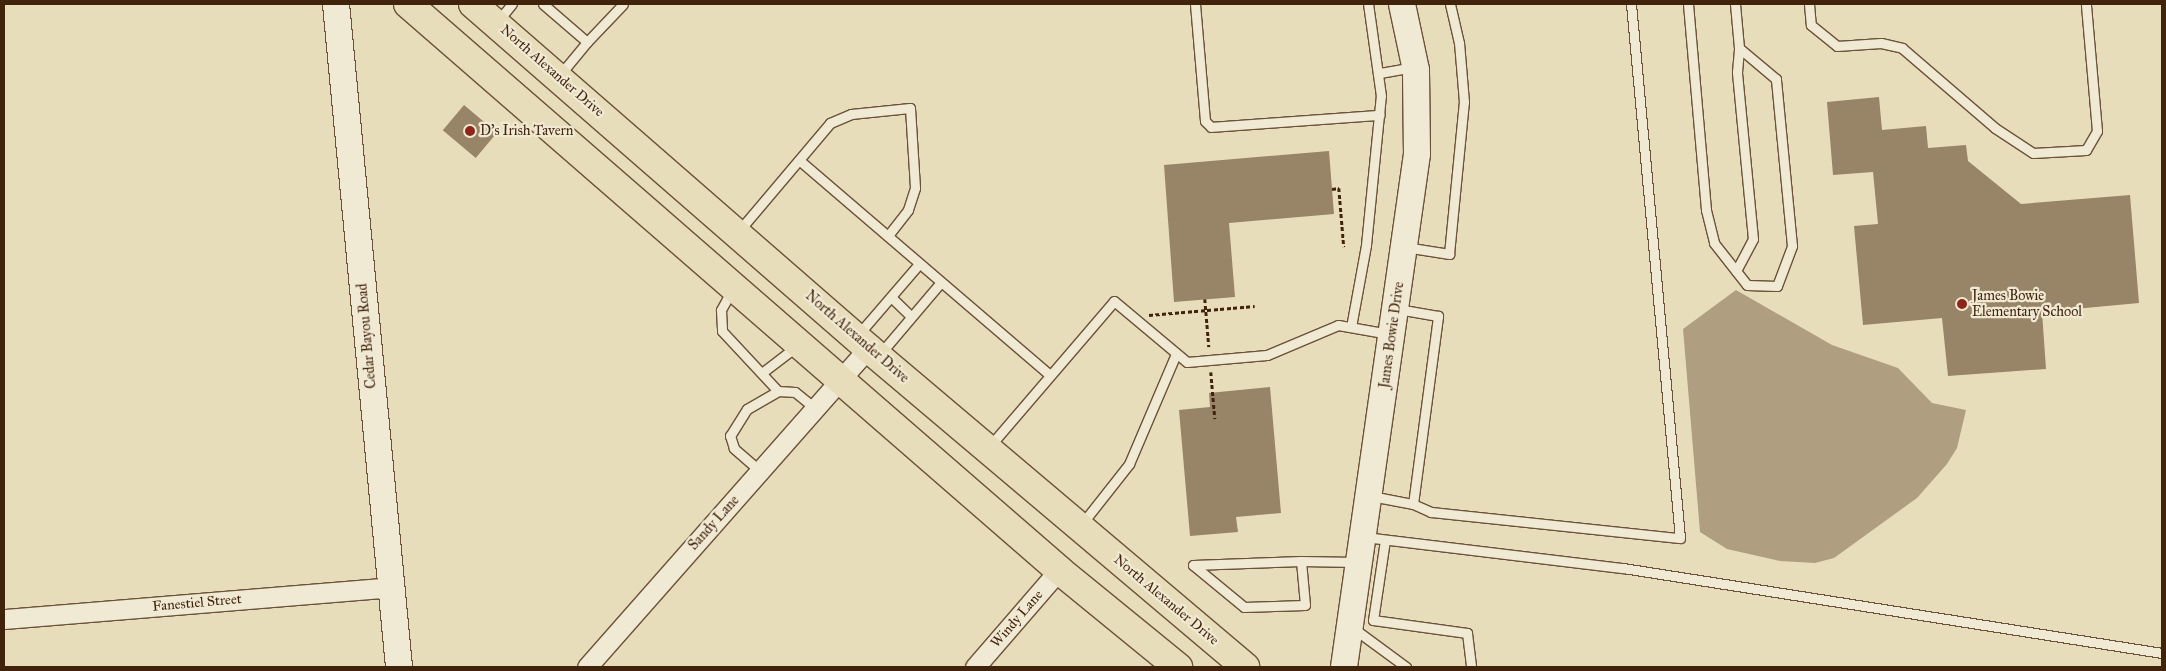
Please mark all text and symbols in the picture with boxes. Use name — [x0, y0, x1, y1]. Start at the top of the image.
street label: North Alexander Drive — [497, 21, 607, 121]
place label: D's Irish Tavern — [480, 123, 573, 139]
marker: D's Irish Tavern — [464, 125, 476, 137]
street label: James Bowie Drive — [1376, 281, 1408, 389]
street label: Cedar Bayou Road — [354, 283, 380, 389]
street label: North Alexander Drive — [802, 287, 912, 387]
place label: James Bowie Elementary School — [1972, 288, 2082, 321]
marker: James Bowie Elementary School — [1956, 298, 1968, 310]
street label: Sandy Lane — [685, 492, 743, 554]
street label: North Alexander Drive — [1110, 551, 1222, 649]
street label: Windy Lane — [987, 587, 1047, 651]
street label: Fanestiel Street — [152, 591, 242, 615]

